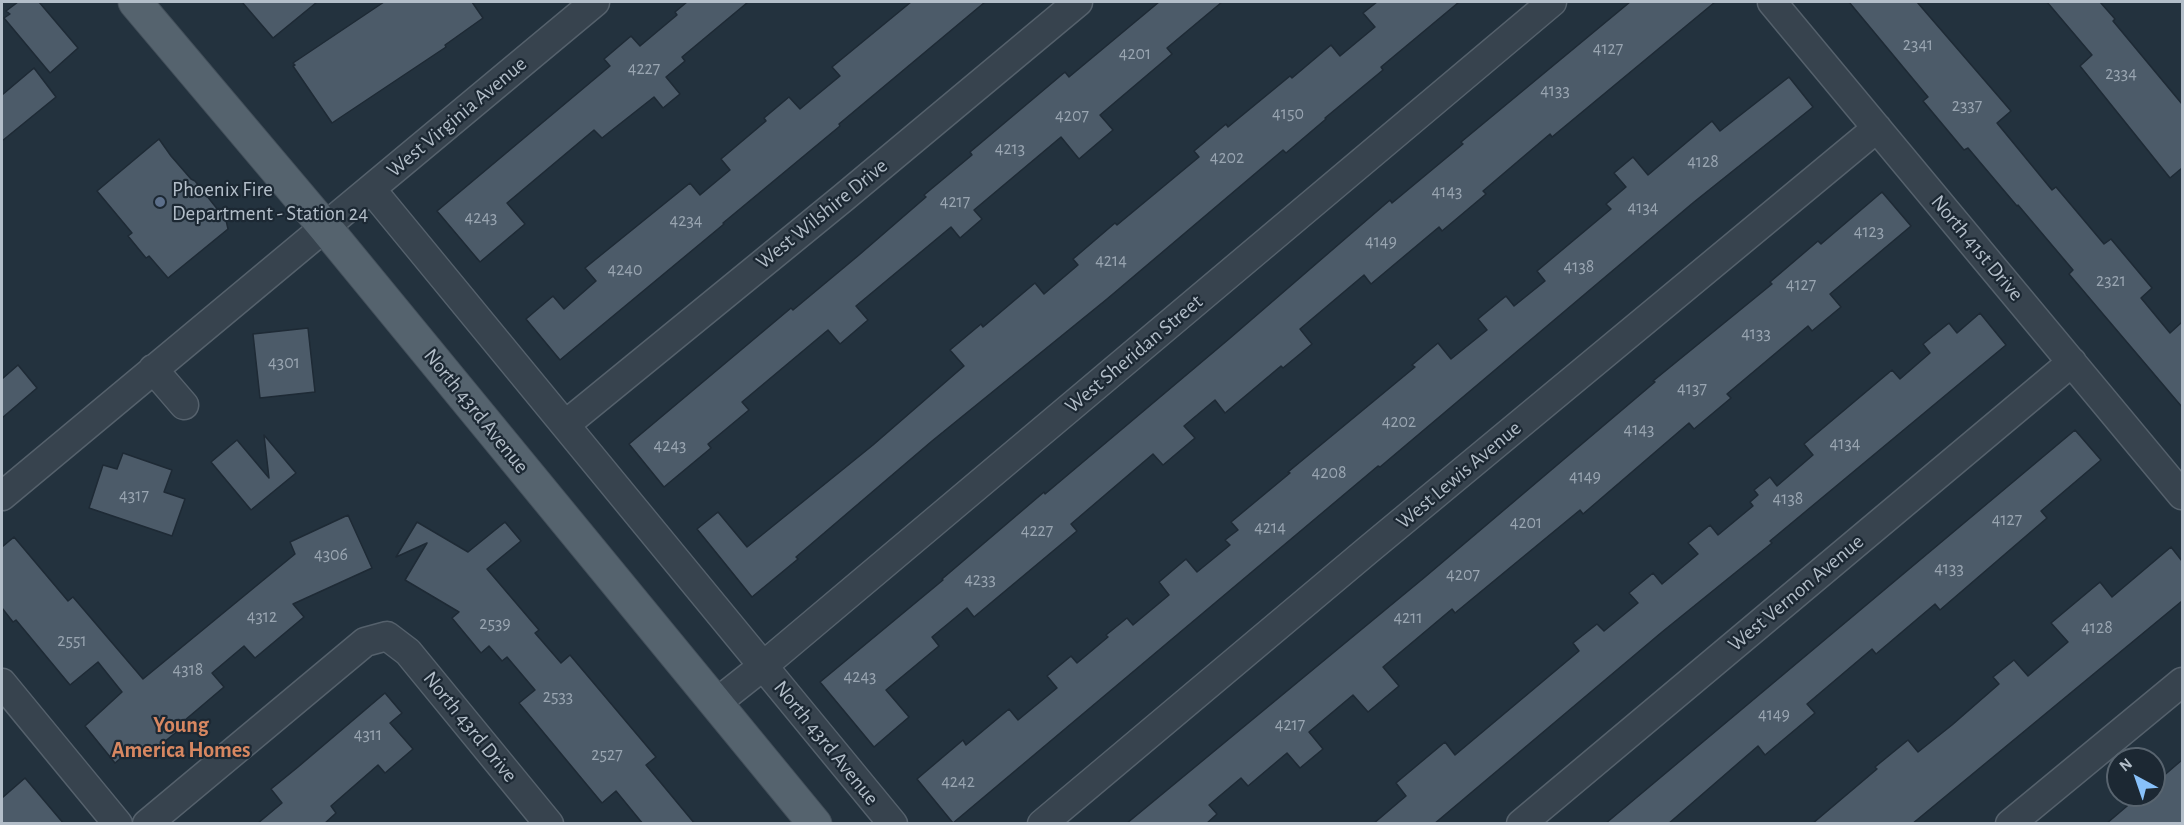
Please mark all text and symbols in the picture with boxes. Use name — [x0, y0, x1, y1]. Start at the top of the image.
house number: 2341 — [1903, 34, 1933, 56]
house number: 4127 — [1593, 38, 1623, 60]
house number: 4201 — [1119, 43, 1151, 65]
street label: West Virginia Avenue — [382, 51, 532, 183]
house number: 4227 — [628, 58, 660, 80]
house number: 2334 — [2105, 63, 2137, 85]
house number: 4133 — [1540, 80, 1570, 102]
house number: 2337 — [1952, 95, 1982, 117]
house number: 4150 — [1272, 103, 1304, 125]
house number: 4207 — [1055, 105, 1089, 127]
house number: 4213 — [995, 138, 1025, 160]
house number: 4202 — [1210, 147, 1244, 169]
house number: 4128 — [1687, 151, 1719, 173]
street label: West Wilshire Drive — [751, 153, 893, 275]
place label: Phoenix Fire Department - Station 24 — [172, 177, 368, 227]
house number: 4143 — [1432, 181, 1462, 203]
street label: North 41st Drive — [1925, 190, 2029, 306]
house number: 4217 — [940, 191, 970, 213]
marker: Phoenix Fire Department - Station 24 — [153, 195, 167, 209]
house number: 4134 — [1628, 197, 1658, 219]
house number: 4243 — [465, 207, 497, 229]
house number: 4234 — [670, 210, 702, 232]
house number: 4123 — [1854, 221, 1884, 243]
house number: 4149 — [1365, 231, 1397, 253]
house number: 4214 — [1095, 250, 1127, 272]
house number: 4138 — [1564, 256, 1594, 278]
house number: 4240 — [607, 259, 643, 281]
house number: 2321 — [2096, 270, 2126, 292]
house number: 4127 — [1786, 274, 1816, 296]
street label: West Sheridan Street — [1060, 289, 1208, 419]
house number: 4133 — [1741, 323, 1771, 345]
street label: North 43rd Avenue — [418, 344, 534, 478]
house number: 4301 — [268, 352, 300, 374]
house number: 4137 — [1677, 378, 1707, 400]
house number: 4202 — [1382, 411, 1416, 433]
street label: West Lewis Avenue — [1391, 415, 1527, 535]
house number: 4143 — [1624, 419, 1654, 441]
house number: 4134 — [1830, 433, 1860, 455]
house number: 4243 — [654, 435, 686, 457]
house number: 4208 — [1312, 462, 1346, 484]
house number: 4149 — [1569, 466, 1601, 488]
house number: 4317 — [119, 485, 149, 507]
house number: 4138 — [1773, 488, 1803, 510]
house number: 4127 — [1992, 509, 2022, 531]
house number: 4201 — [1510, 512, 1542, 534]
house number: 4214 — [1254, 517, 1286, 539]
house number: 4227 — [1021, 520, 1053, 542]
street label: West Vernon Avenue — [1723, 529, 1869, 657]
house number: 4306 — [314, 544, 348, 566]
house number: 4133 — [1934, 558, 1964, 580]
house number: 4207 — [1446, 564, 1480, 586]
house number: 4233 — [964, 569, 996, 591]
house number: 4312 — [247, 606, 277, 628]
house number: 4211 — [1393, 607, 1423, 629]
house number: 2539 — [479, 613, 511, 635]
house number: 4128 — [2081, 617, 2113, 639]
house number: 2551 — [57, 630, 87, 652]
house number: 4318 — [173, 659, 203, 681]
street label: North 43rd Drive — [418, 666, 522, 788]
house number: 4243 — [844, 666, 876, 688]
street label: North 43rd Avenue — [768, 676, 884, 810]
house number: 2533 — [543, 686, 573, 708]
house number: 4149 — [1758, 704, 1790, 726]
district label: Young America Homes — [112, 712, 250, 764]
house number: 4217 — [1275, 714, 1305, 736]
house number: 4311 — [354, 724, 382, 746]
house number: 2527 — [591, 744, 623, 766]
north arrow — [2106, 747, 2166, 807]
text: N — [2116, 755, 2135, 774]
house number: 4242 — [941, 771, 975, 793]

